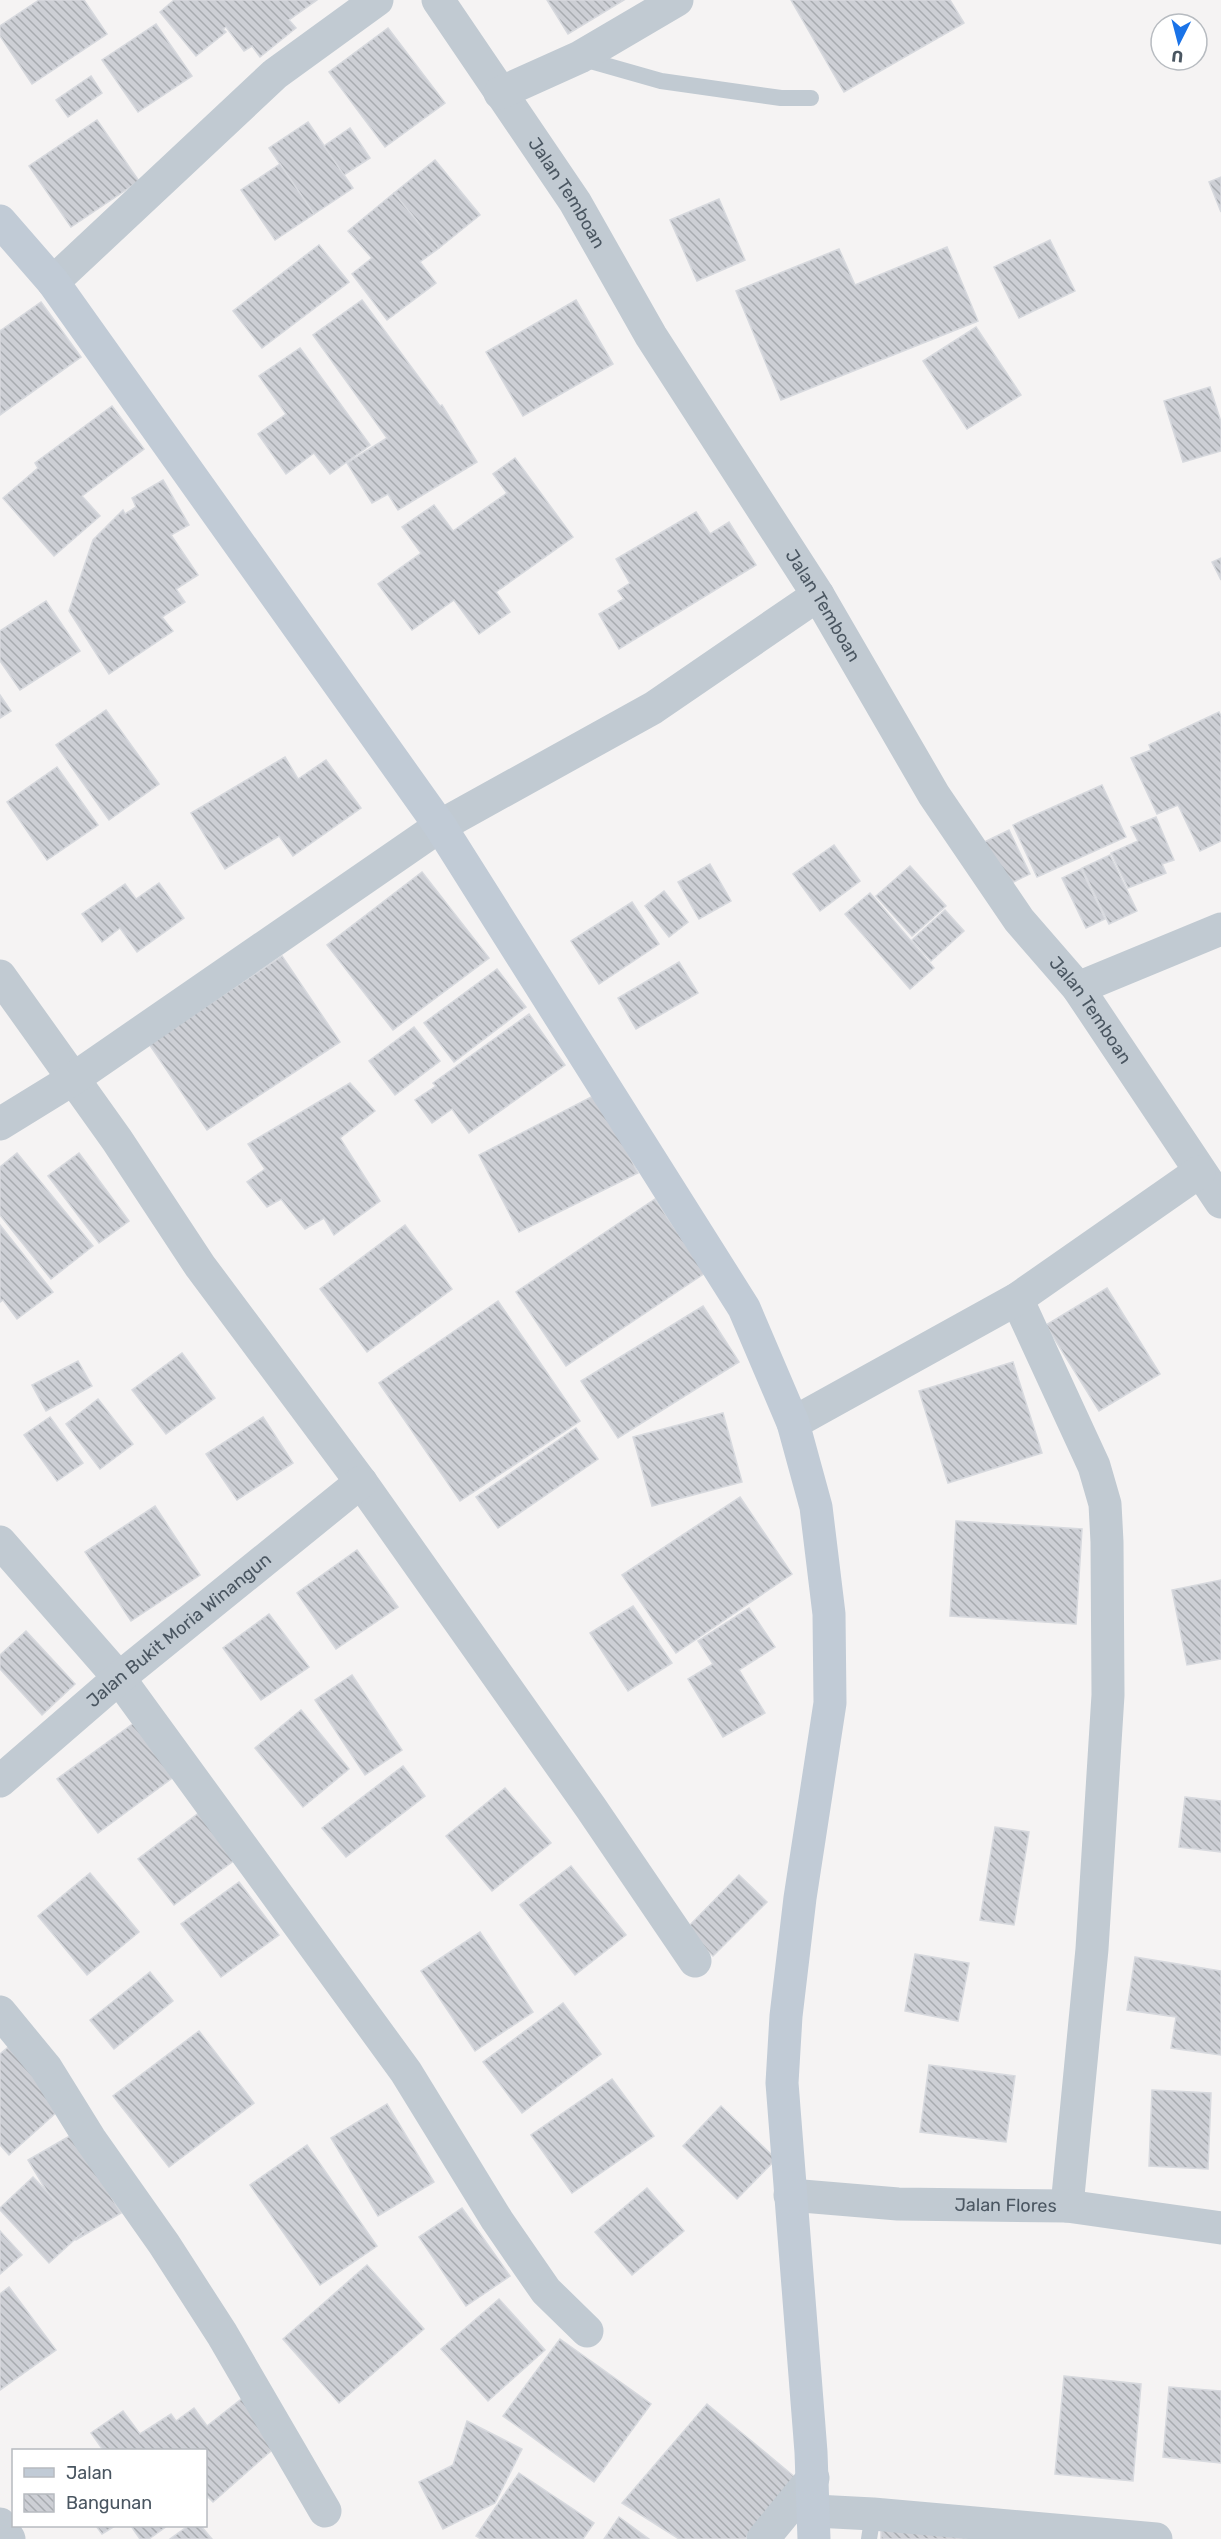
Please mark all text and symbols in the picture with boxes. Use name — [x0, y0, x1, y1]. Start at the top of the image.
north arrow — [1149, 12, 1209, 72]
text: U — [1171, 46, 1184, 66]
street label: Jalan Temboan — [523, 133, 610, 252]
street label: Jalan Temboan — [781, 545, 865, 666]
street label: Jalan Temboan — [1045, 952, 1137, 1068]
street label: Jalan Bukit Moria Winangun — [82, 1548, 276, 1712]
street label: Jalan Flores — [954, 2194, 1057, 2217]
legend — [12, 2449, 207, 2527]
text: Jalan — [66, 2462, 113, 2484]
text: Bangunan — [66, 2492, 152, 2514]

